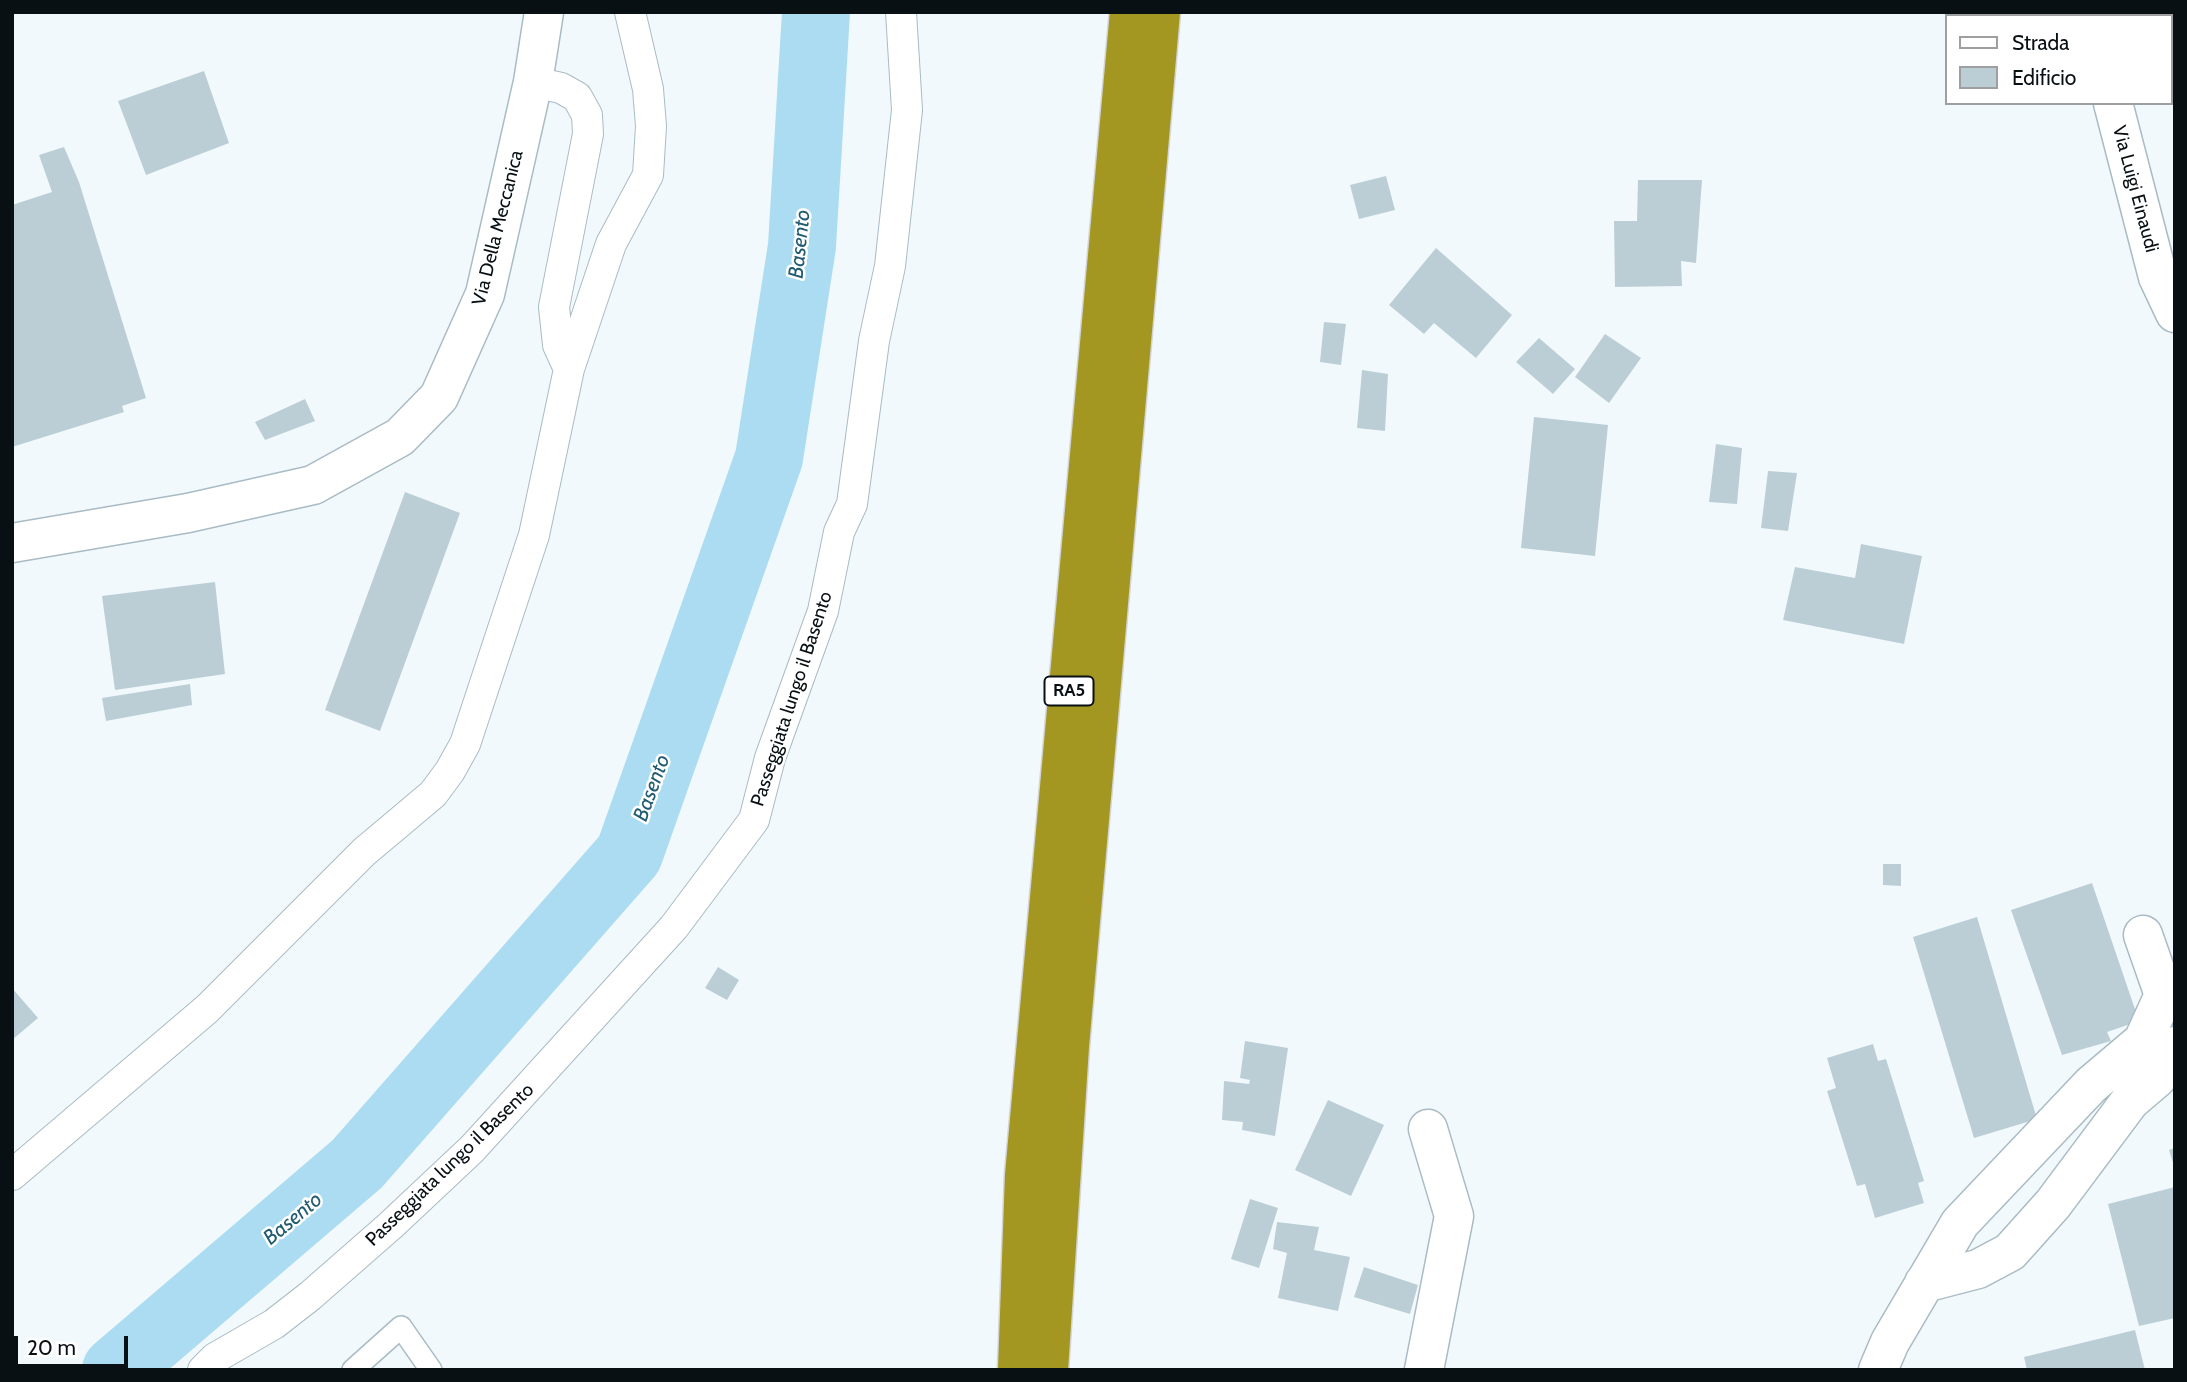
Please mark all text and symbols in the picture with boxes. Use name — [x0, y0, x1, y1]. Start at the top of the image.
legend — [1946, 14, 2173, 105]
text: Strada — [2012, 30, 2069, 55]
text: Edificio — [2012, 65, 2076, 90]
street label: Via Luigi Einaudi — [2107, 123, 2163, 255]
street label: Via Della Meccanica — [468, 148, 528, 308]
water label: Basento — [784, 208, 816, 280]
street label: Passeggiata lungo il Basento — [746, 589, 838, 809]
road number: RA5 — [1044, 676, 1094, 706]
water label: Basento — [628, 751, 676, 825]
street label: Passeggiata lungo il Basento — [361, 1079, 539, 1251]
water label: Basento — [259, 1187, 327, 1251]
scale bar — [18, 1322, 131, 1366]
text: 20 m — [27, 1335, 76, 1360]

